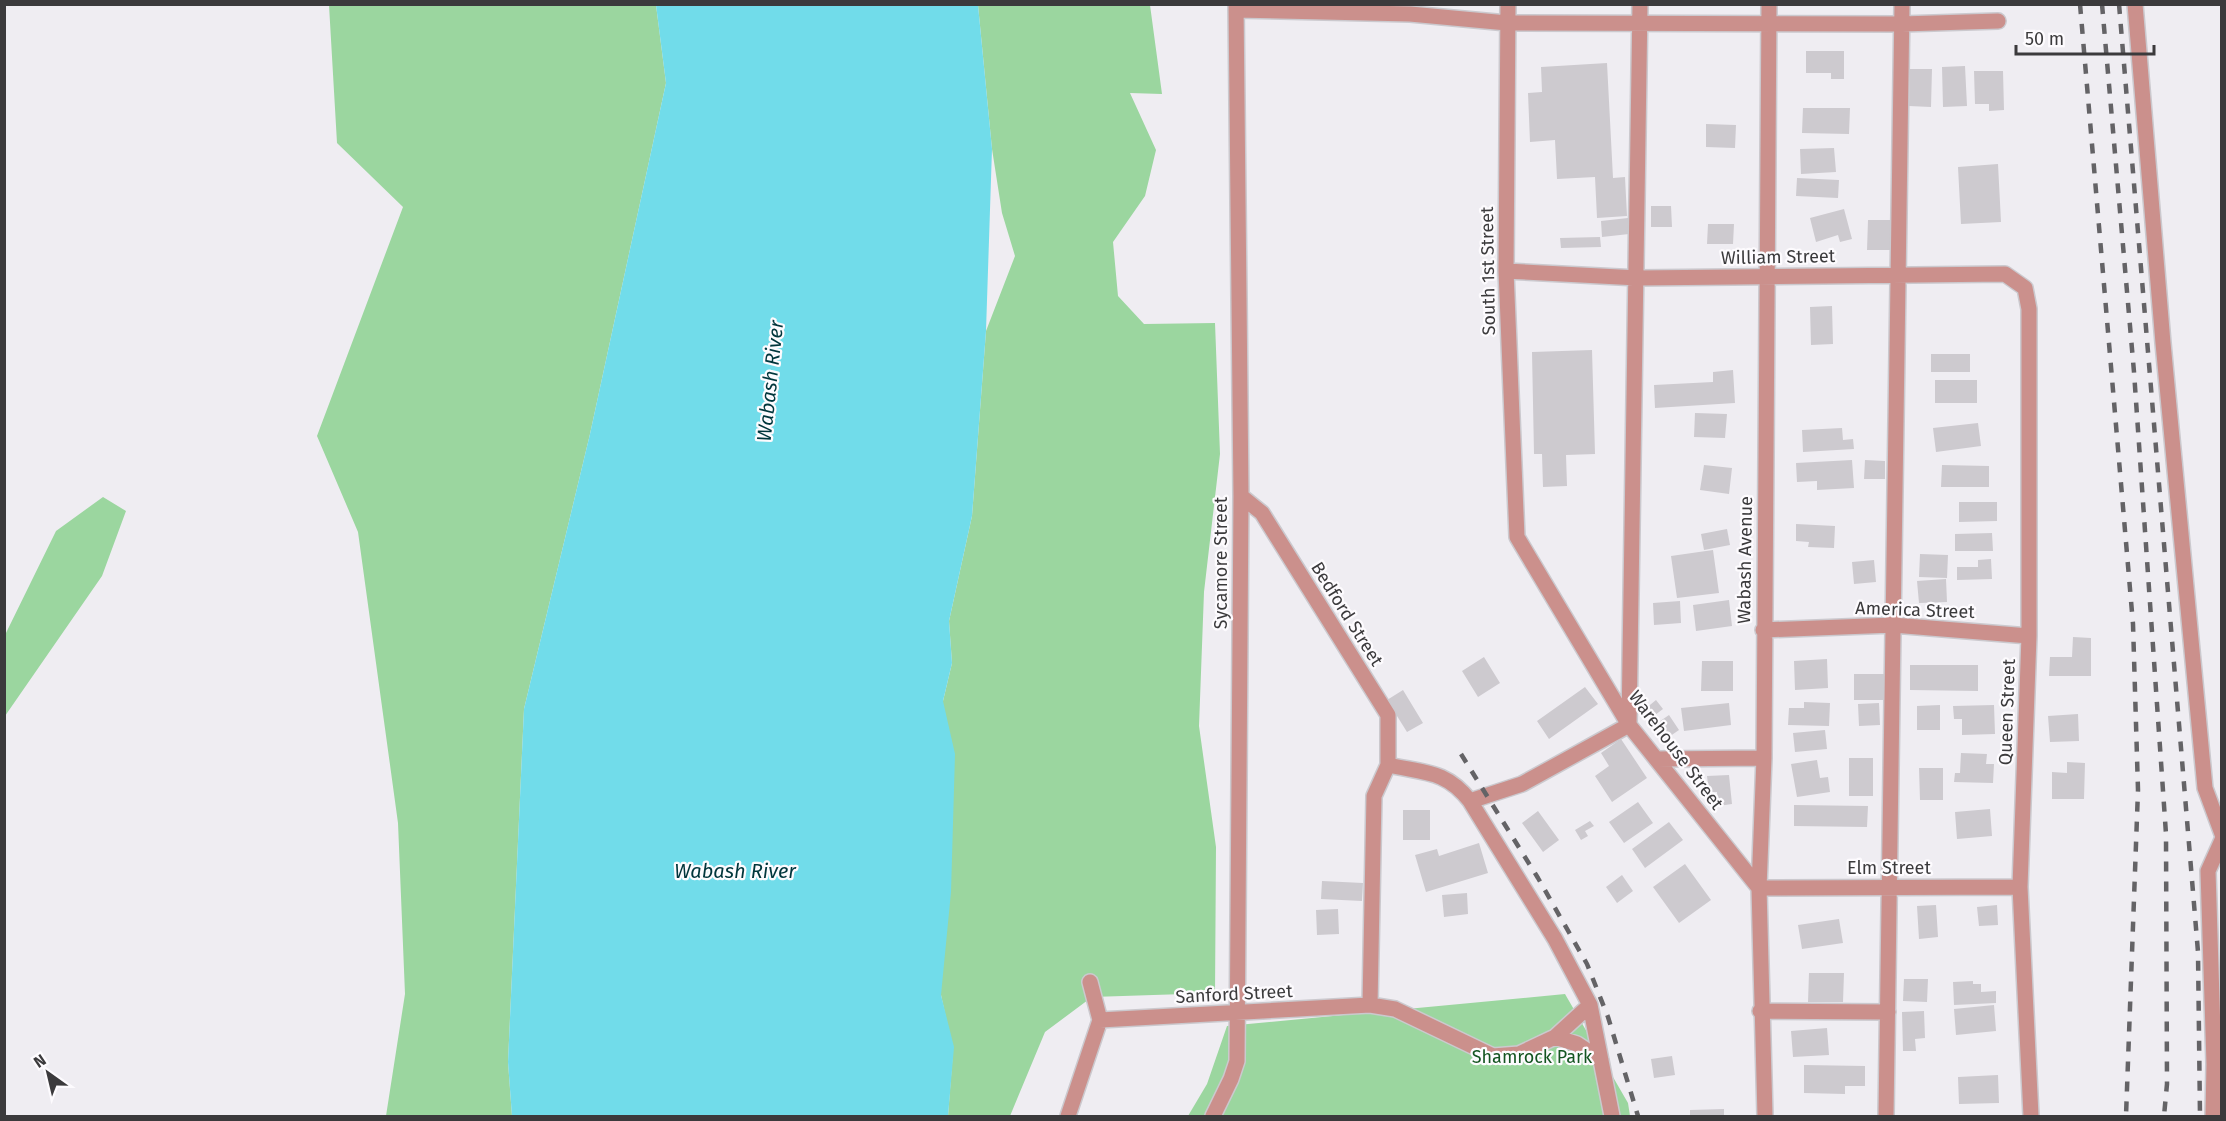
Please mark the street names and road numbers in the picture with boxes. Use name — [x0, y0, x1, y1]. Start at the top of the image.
street label: South 1st Street — [1476, 206, 1500, 336]
street label: William Street — [1721, 245, 1836, 269]
street label: Sycamore Street — [1210, 496, 1232, 629]
street label: Wabash Avenue — [1733, 496, 1757, 624]
street label: Bedford Street — [1306, 558, 1388, 671]
street label: America Street — [1855, 597, 1976, 623]
street label: Queen Street — [1994, 658, 2020, 766]
street label: Warehouse Street — [1624, 686, 1728, 814]
street label: Elm Street — [1847, 857, 1931, 879]
street label: Sanford Street — [1175, 980, 1294, 1008]

